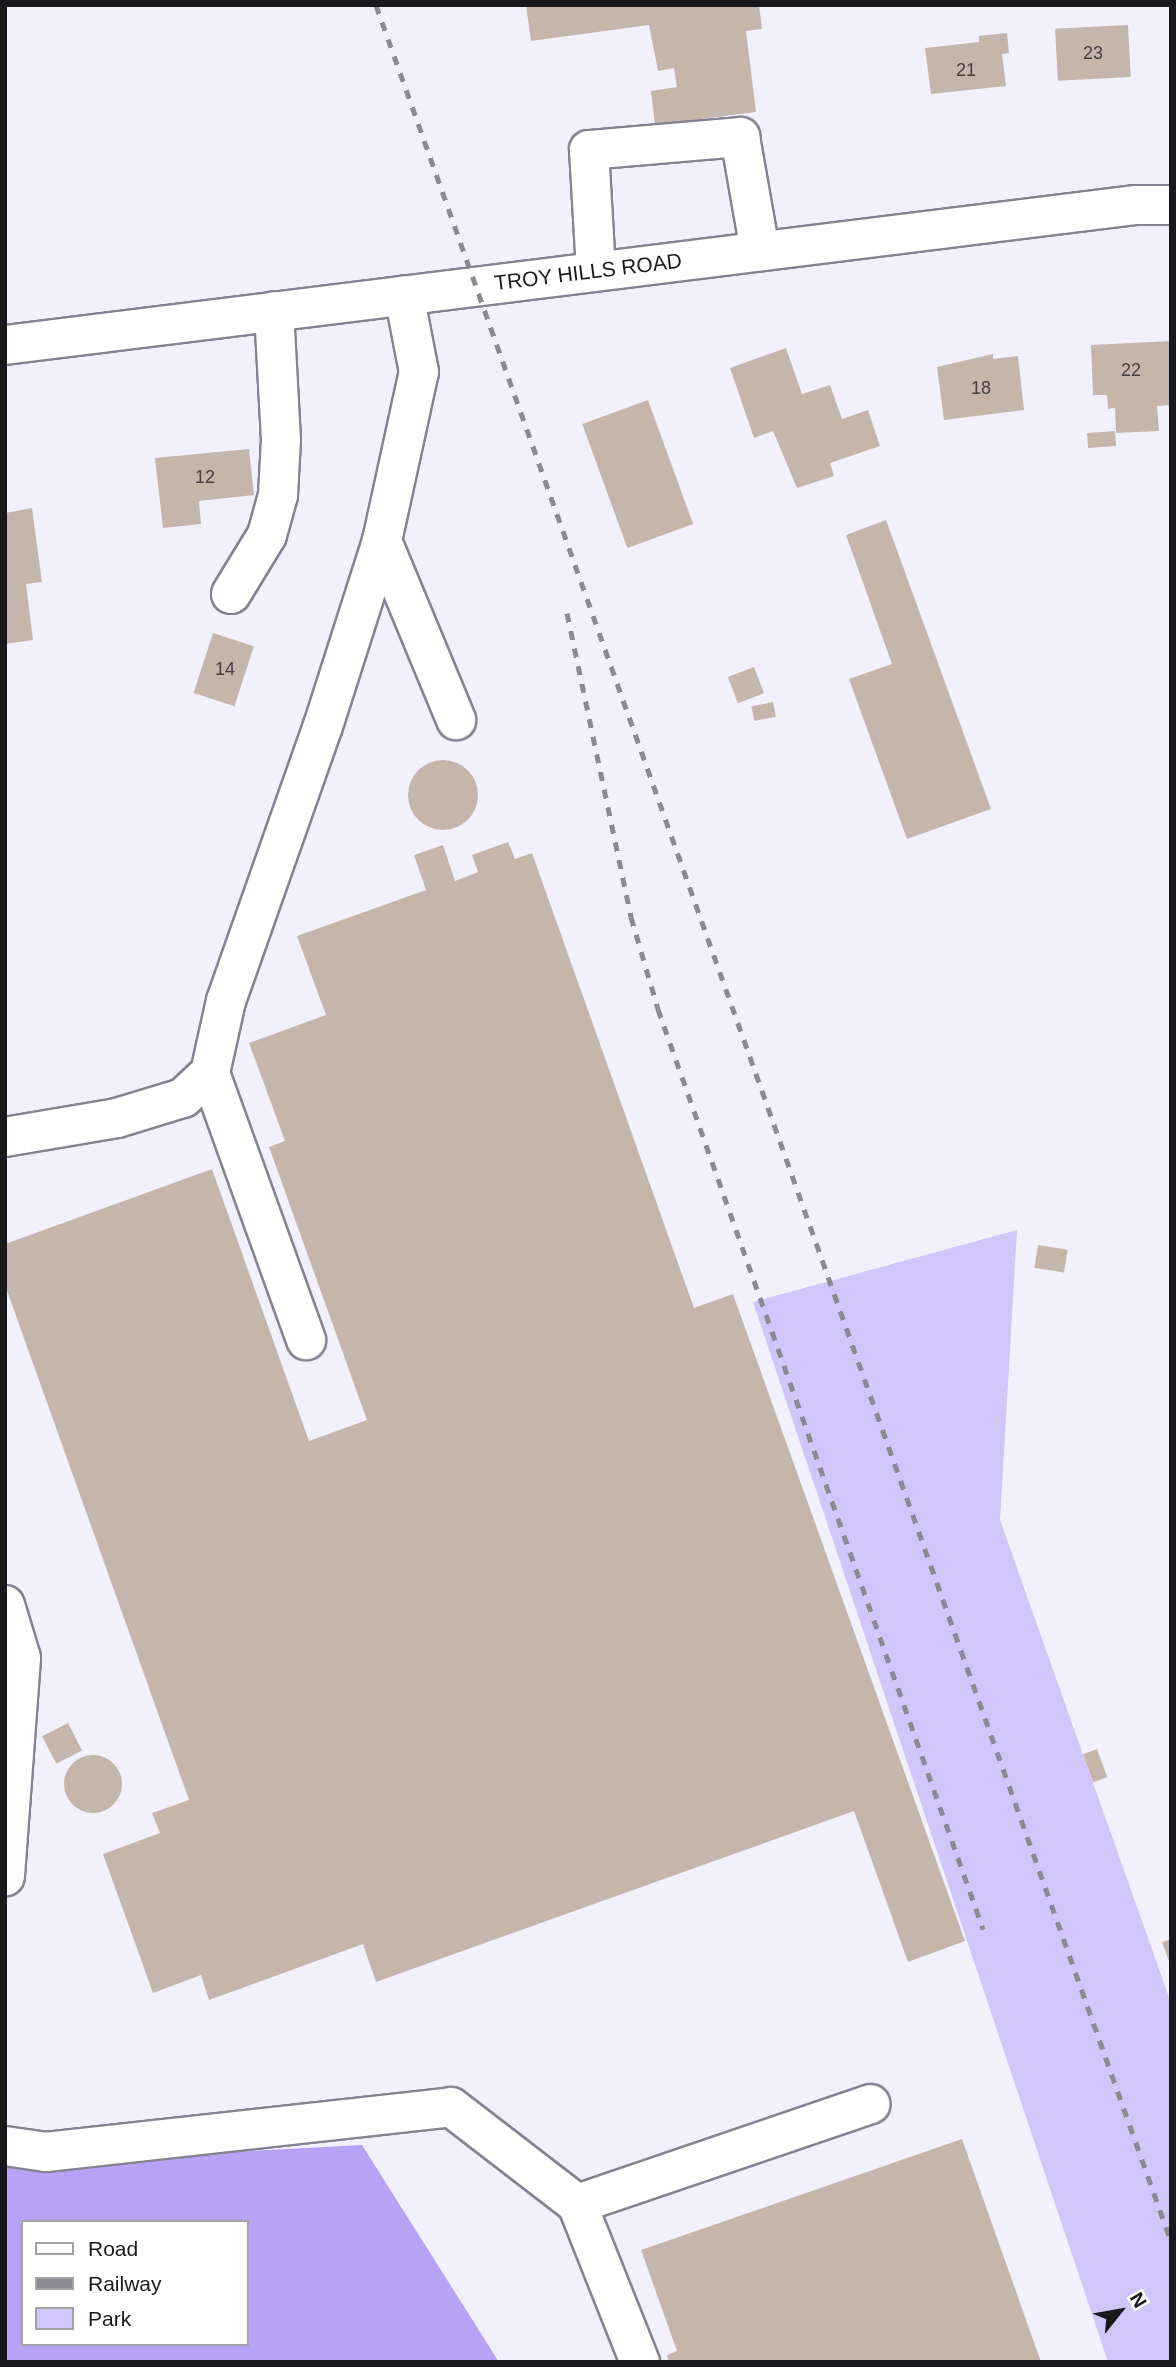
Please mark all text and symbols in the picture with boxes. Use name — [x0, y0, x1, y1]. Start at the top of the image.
house number: 23 — [1083, 42, 1103, 64]
house number: 21 — [956, 59, 976, 81]
street label: TROY HILLS ROAD — [493, 248, 683, 296]
house number: 22 — [1121, 359, 1141, 381]
house number: 18 — [971, 377, 991, 399]
house number: 12 — [195, 466, 215, 488]
house number: 14 — [215, 658, 235, 680]
legend — [21, 2220, 248, 2346]
text: Road — [88, 2237, 138, 2260]
text: Railway — [88, 2272, 162, 2295]
north arrow — [1085, 2276, 1155, 2346]
text: N — [1126, 2289, 1151, 2311]
text: Park — [88, 2307, 131, 2330]

